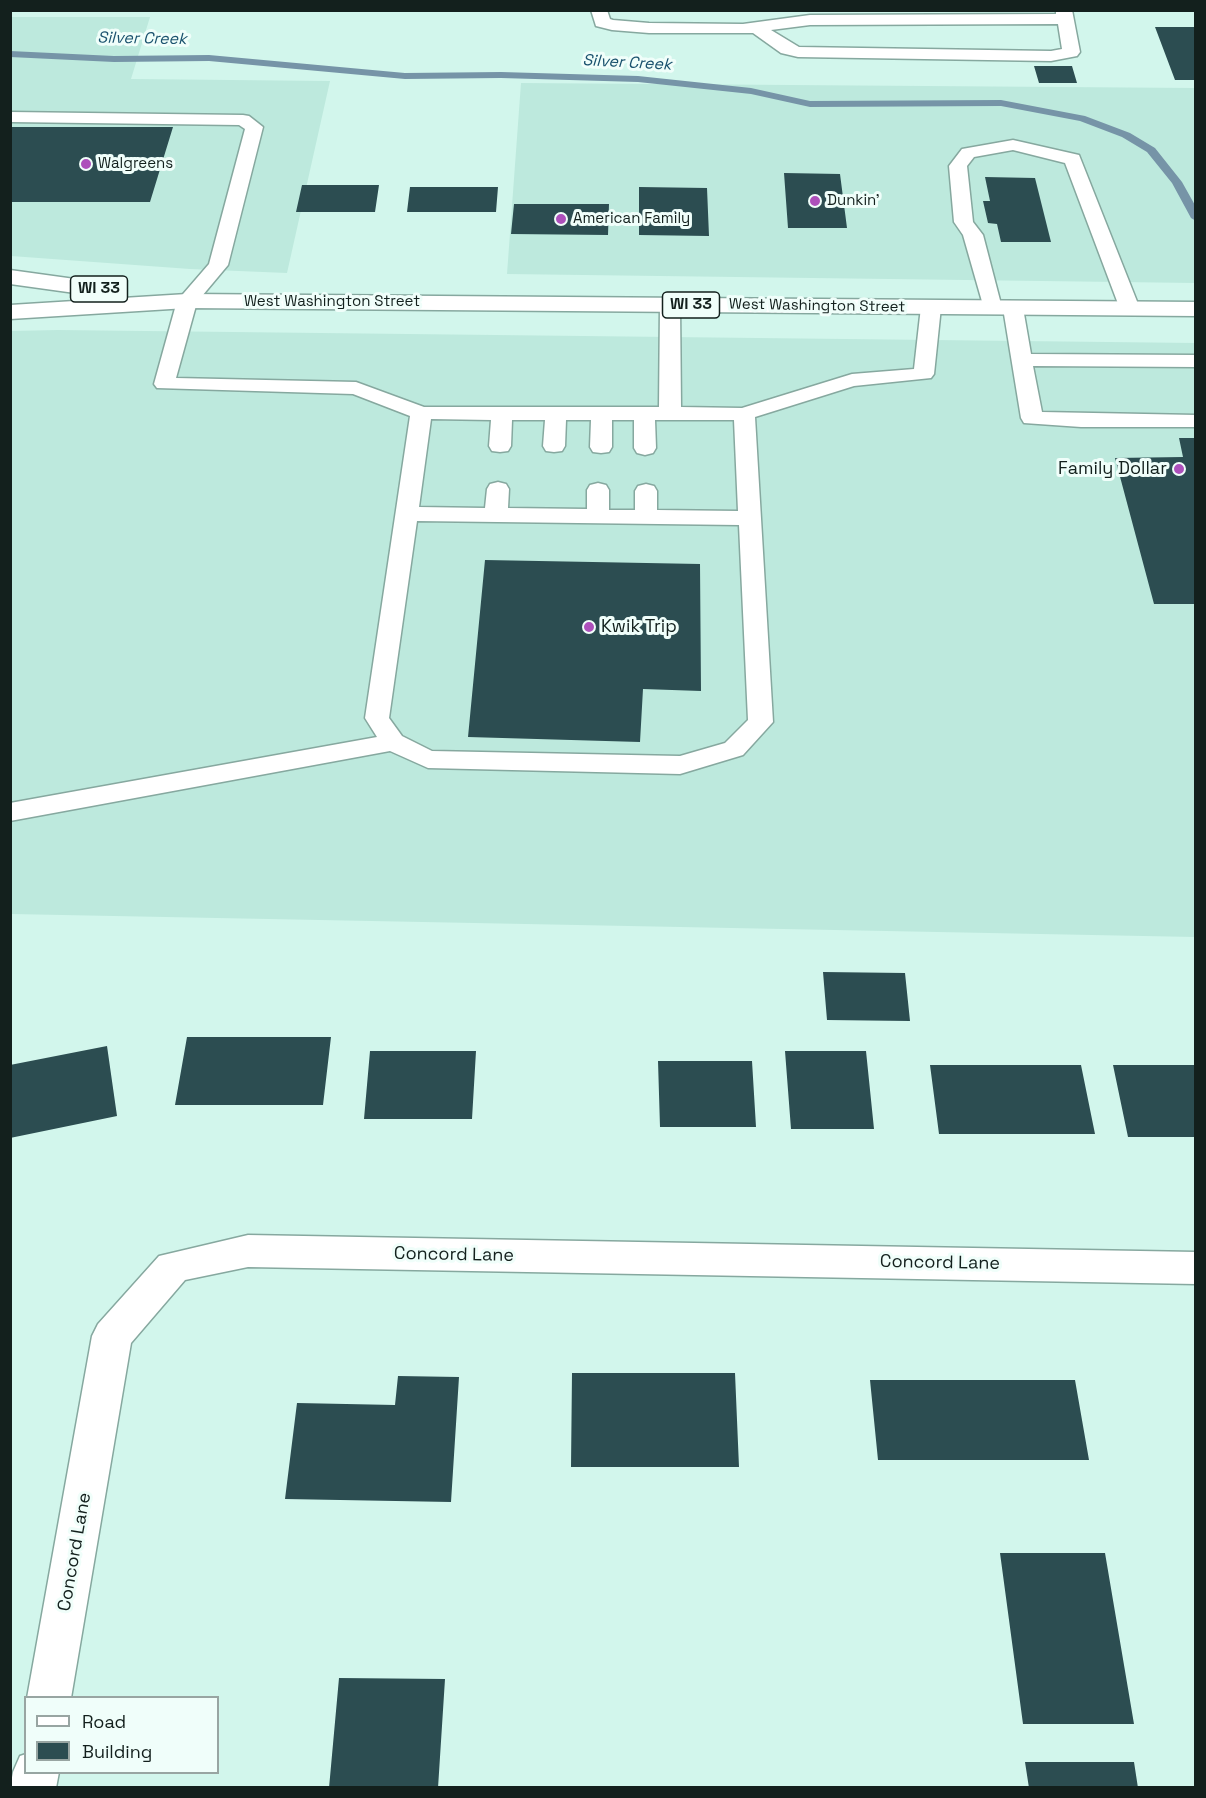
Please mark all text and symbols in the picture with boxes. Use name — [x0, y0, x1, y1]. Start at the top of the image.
water label: Silver Creek — [97, 29, 187, 49]
water label: Silver Creek — [582, 51, 672, 75]
place label: Walgreens — [98, 155, 173, 173]
marker: Walgreens — [79, 157, 93, 171]
place label: Dunkin' — [827, 192, 880, 210]
marker: Dunkin' — [808, 194, 822, 208]
place label: American Family — [573, 210, 690, 228]
marker: American Family — [554, 212, 568, 226]
road number: WI 33 — [70, 276, 128, 302]
road number: WI 33 — [662, 292, 720, 318]
street label: West Washington Street — [244, 293, 420, 311]
street label: West Washington Street — [729, 295, 905, 317]
place label: Family Dollar — [1058, 458, 1167, 480]
marker: Family Dollar — [1172, 462, 1186, 476]
place label: Kwik Trip — [601, 616, 677, 638]
marker: Kwik Trip — [582, 620, 596, 634]
street label: Concord Lane — [394, 1243, 514, 1267]
street label: Concord Lane — [880, 1251, 1000, 1275]
street label: Concord Lane — [54, 1491, 96, 1613]
legend — [24, 1696, 219, 1774]
text: Road — [82, 1710, 126, 1733]
text: Building — [82, 1740, 152, 1763]

